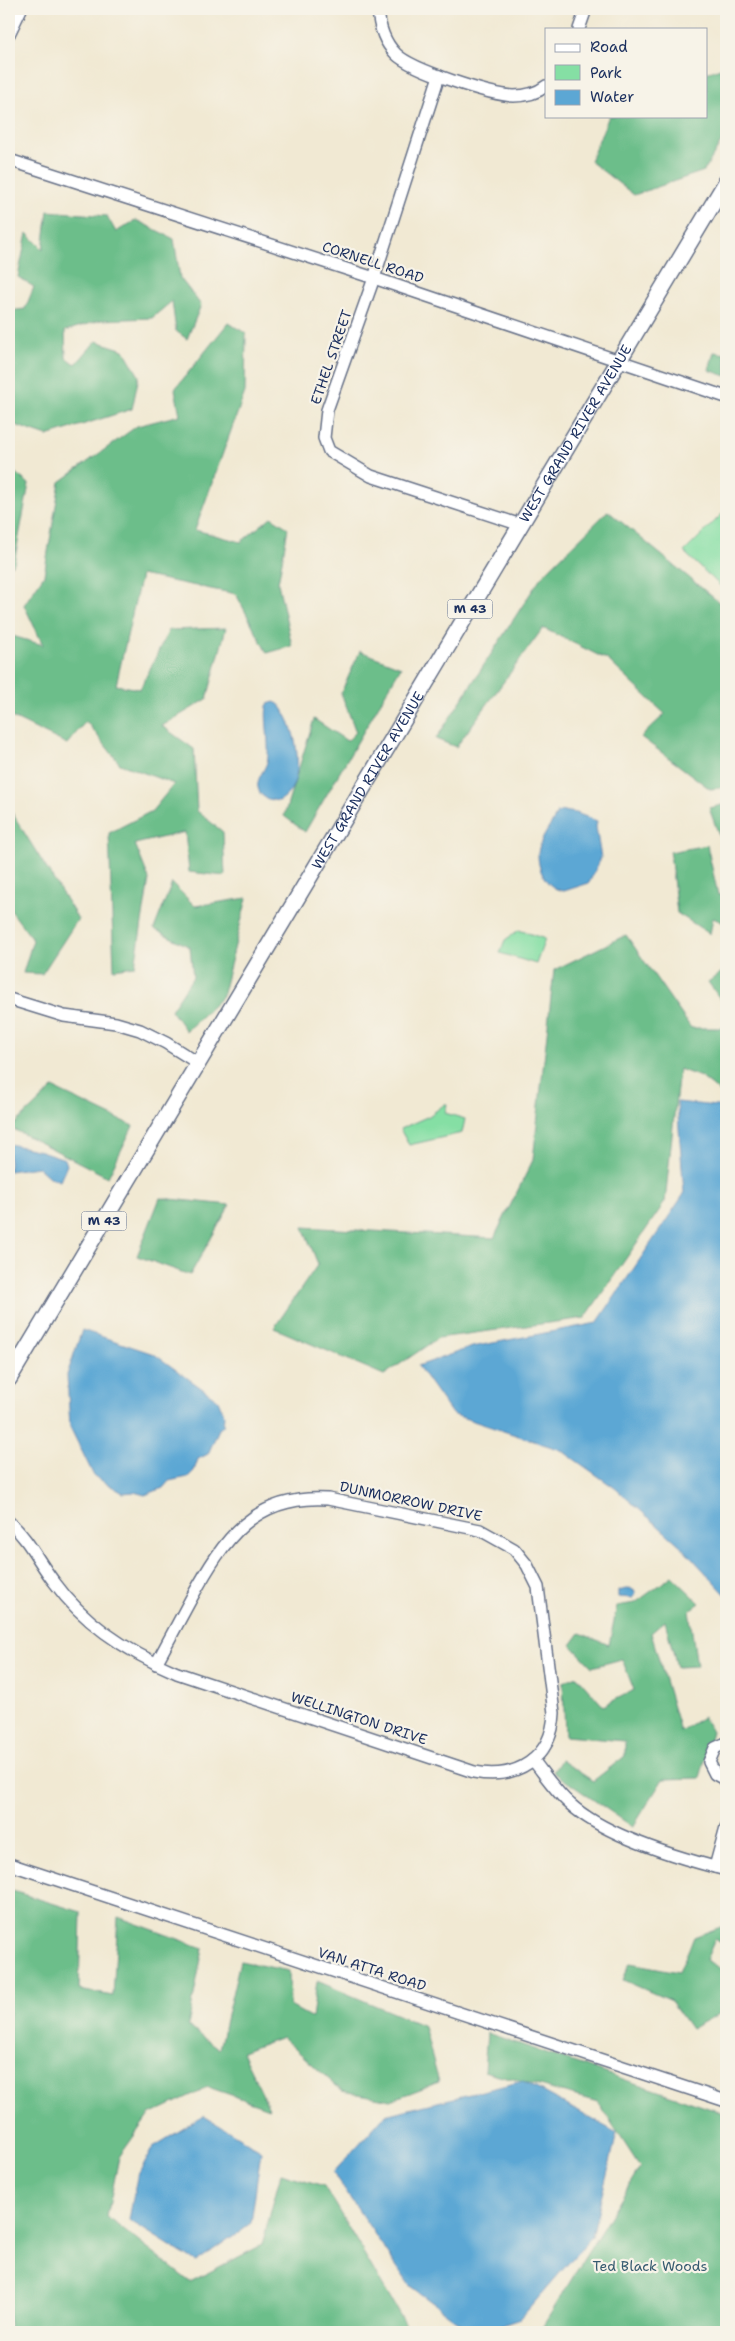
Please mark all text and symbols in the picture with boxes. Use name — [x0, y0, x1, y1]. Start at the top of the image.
legend — [545, 28, 708, 118]
text: Road — [590, 37, 628, 57]
text: Park — [590, 63, 622, 83]
text: Water — [590, 87, 634, 107]
street label: CORNELL ROAD — [320, 237, 426, 287]
street label: ETHEL STREET — [306, 307, 356, 407]
street label: WEST GRAND RIVER AVENUE — [515, 341, 636, 526]
road number: M 43 — [448, 600, 492, 618]
street label: WEST GRAND RIVER AVENUE — [307, 688, 428, 872]
road number: M 43 — [82, 1212, 126, 1230]
street label: DUNMORROW DRIVE — [338, 1477, 484, 1525]
street label: WELLINGTON DRIVE — [288, 1687, 430, 1749]
street label: VAN ATTA ROAD — [315, 1943, 429, 1995]
park label: Ted Black Woods — [593, 2257, 708, 2275]

